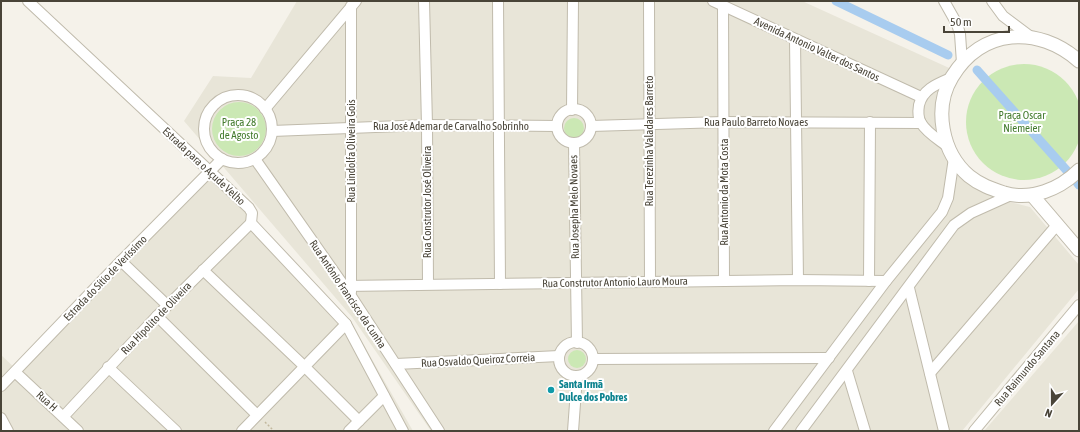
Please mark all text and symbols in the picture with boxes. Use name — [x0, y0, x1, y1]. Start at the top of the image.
scale bar — [944, 8, 1009, 34]
street label: Avenida Antonio Valter dos Santos — [752, 15, 882, 83]
text: 50 m — [950, 15, 972, 29]
street label: Rua Terezinha Valadares Barreto — [643, 76, 655, 206]
street label: Rua Lindolfa Oliveira Gois — [345, 99, 357, 203]
park label: Praça Oscar Niemeier — [999, 109, 1046, 134]
park label: Praça 28 de Agosto — [220, 116, 258, 141]
street label: Rua Paulo Barreto Novaes — [704, 116, 808, 128]
street label: Rua José Ademar de Carvalho Sobrinho — [373, 120, 529, 132]
street label: Estrada para o Açude Velho — [160, 125, 248, 207]
street label: Rua Antonio da Mota Costa — [718, 138, 730, 246]
street label: Rua Construtor José Oliveira — [421, 146, 433, 258]
street label: Rua Josepha Melo Novaes — [567, 155, 581, 259]
street label: Estrada do Sítio de Veríssimo — [61, 233, 149, 323]
street label: Rua Antônio Francisco da Cunha — [307, 238, 389, 350]
street label: Rua Construtor Antonio Lauro Moura — [542, 275, 688, 289]
street label: Rua Hipolito de Oliveira — [118, 279, 194, 357]
street label: Rua Raimundo Santana — [992, 328, 1062, 408]
street label: Rua Osvaldo Queiroz Correia — [421, 351, 535, 369]
place label: Santa Irmã Dulce dos Pobres — [559, 378, 628, 403]
north arrow — [1032, 384, 1072, 424]
marker: Santa Irmã Dulce dos Pobres — [546, 385, 556, 395]
street label: Rua H — [34, 389, 60, 413]
text: N — [1043, 407, 1054, 420]

